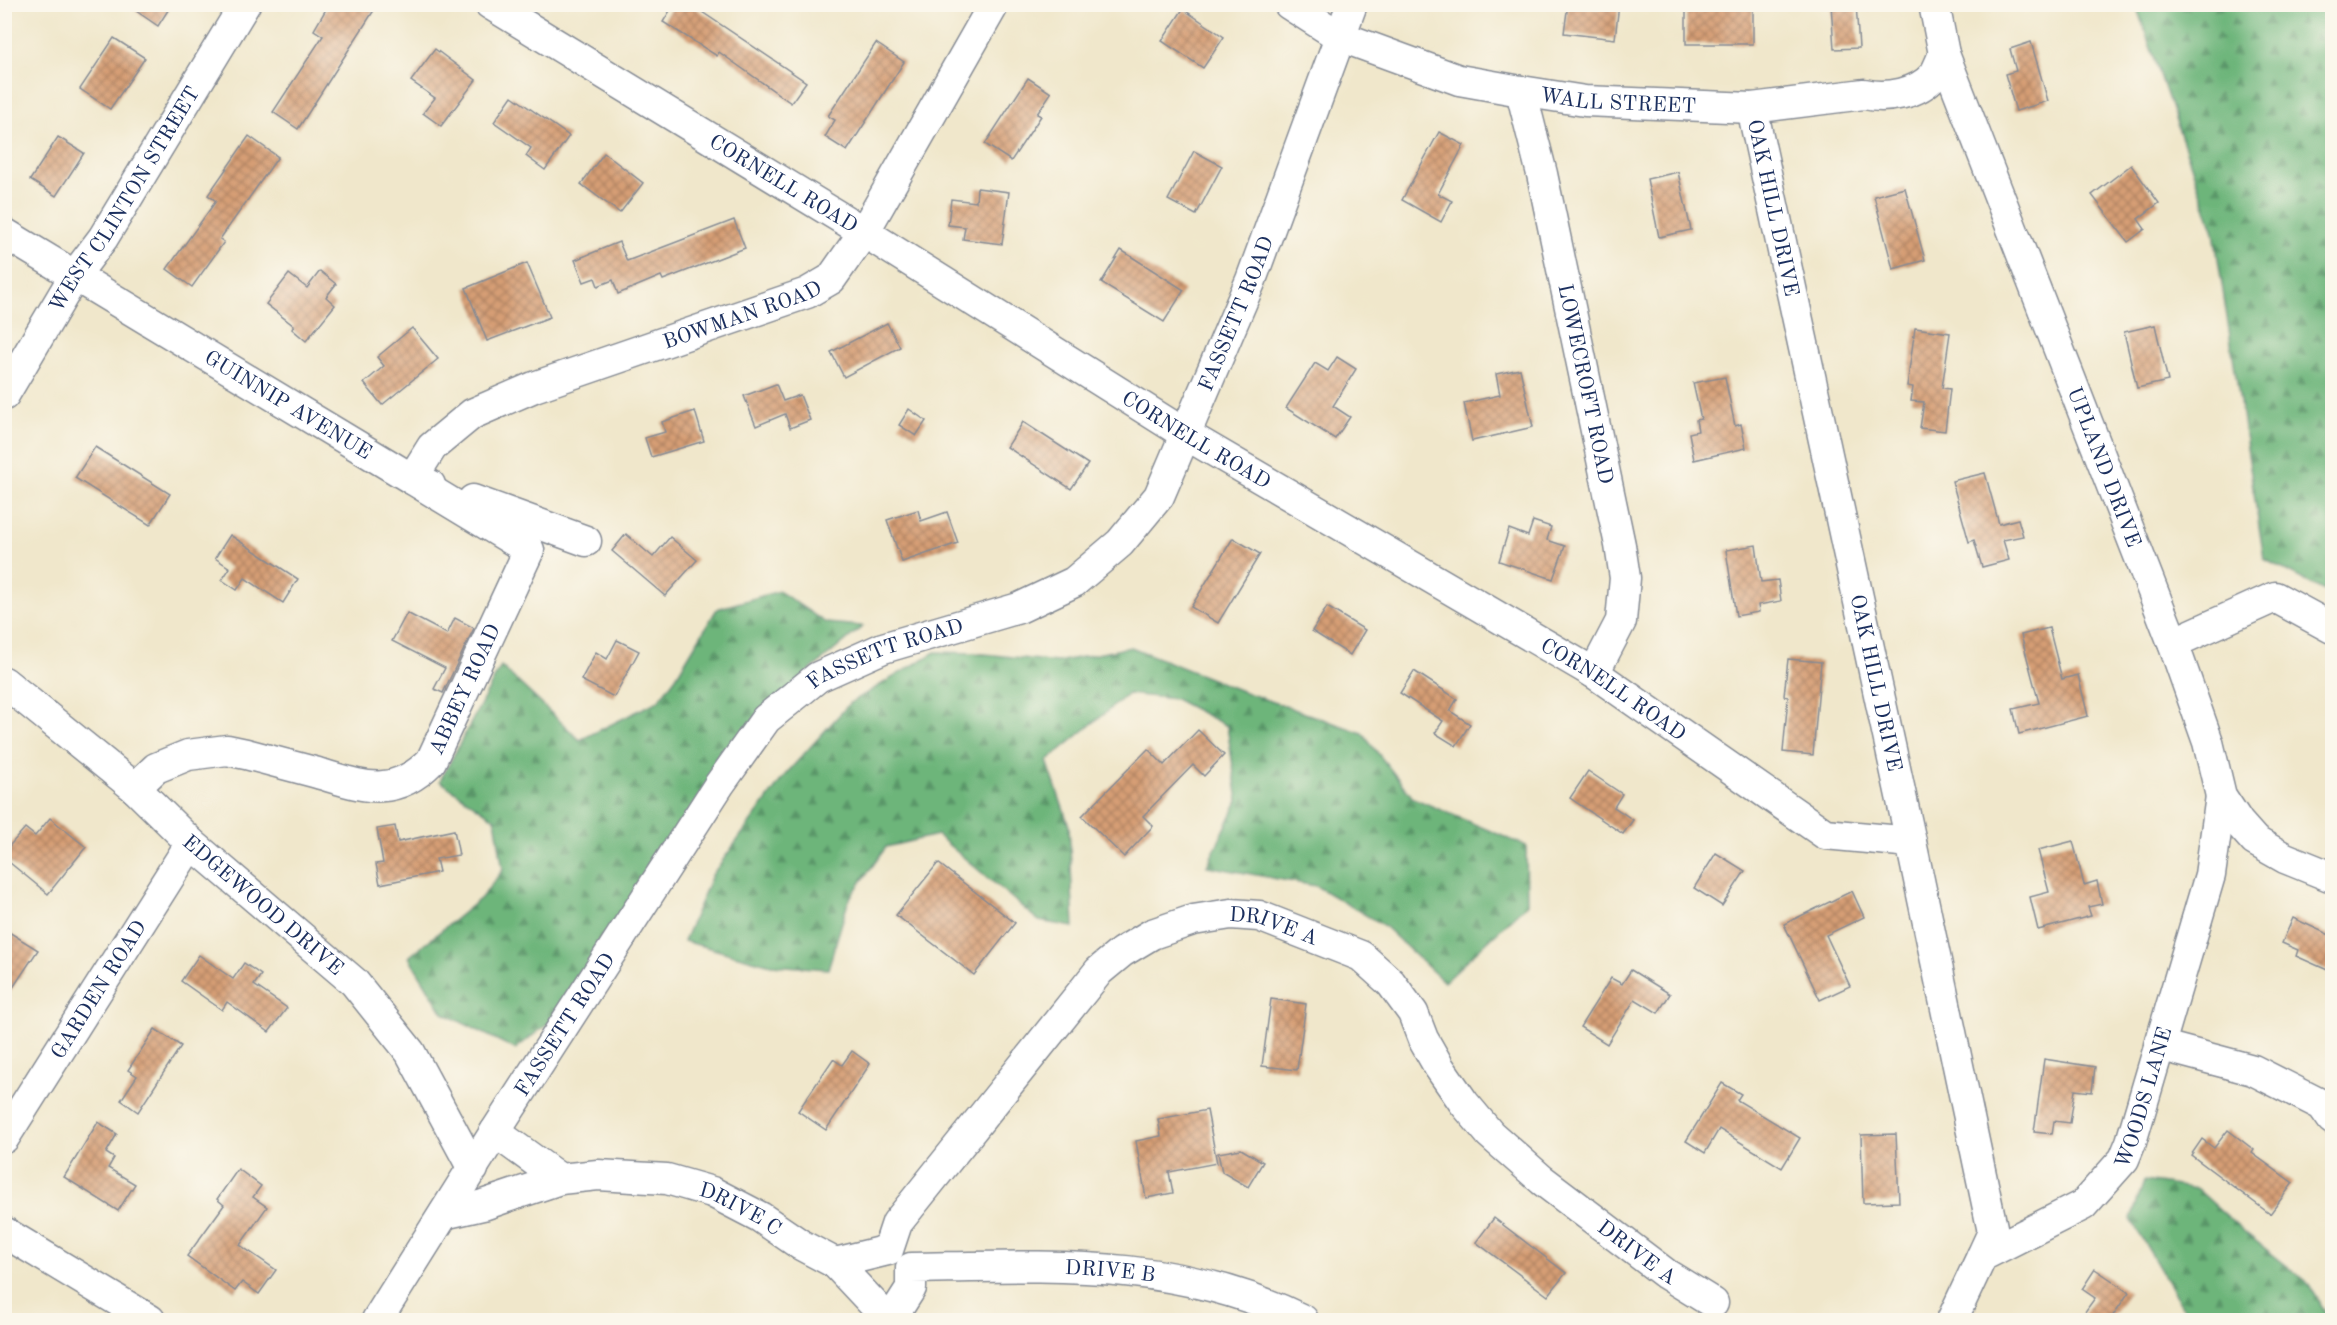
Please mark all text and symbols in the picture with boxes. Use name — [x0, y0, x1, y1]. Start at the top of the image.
street label: WEST CLINTON STREET — [47, 83, 204, 316]
street label: WALL STREET — [1538, 85, 1697, 118]
street label: OAK HILL DRIVE — [1743, 118, 1802, 298]
street label: CORNELL ROAD — [705, 131, 861, 237]
street label: FASSETT ROAD — [1196, 234, 1278, 395]
street label: BOWMAN ROAD — [661, 278, 826, 354]
street label: LOWECROFT ROAD — [1553, 282, 1616, 486]
street label: GUINNIP AVENUE — [200, 347, 375, 464]
street label: UPLAND DRIVE — [2063, 385, 2144, 550]
street label: CORNELL ROAD — [1118, 388, 1274, 494]
street label: OAK HILL DRIVE — [1846, 593, 1904, 773]
street label: FASSETT ROAD — [803, 616, 966, 694]
street label: ABBEY ROAD — [426, 621, 505, 759]
street label: CORNELL ROAD — [1536, 635, 1689, 746]
street label: EDGEWOOD DRIVE — [178, 832, 347, 980]
street label: DRIVE A — [1228, 905, 1320, 950]
street label: GARDEN ROAD — [48, 917, 151, 1063]
street label: FASSETT ROAD — [512, 950, 619, 1101]
street label: WOODS LANE — [2112, 1025, 2176, 1172]
street label: DRIVE C — [697, 1180, 785, 1240]
street label: DRIVE A — [1593, 1217, 1679, 1289]
street label: DRIVE B — [1064, 1258, 1157, 1287]

